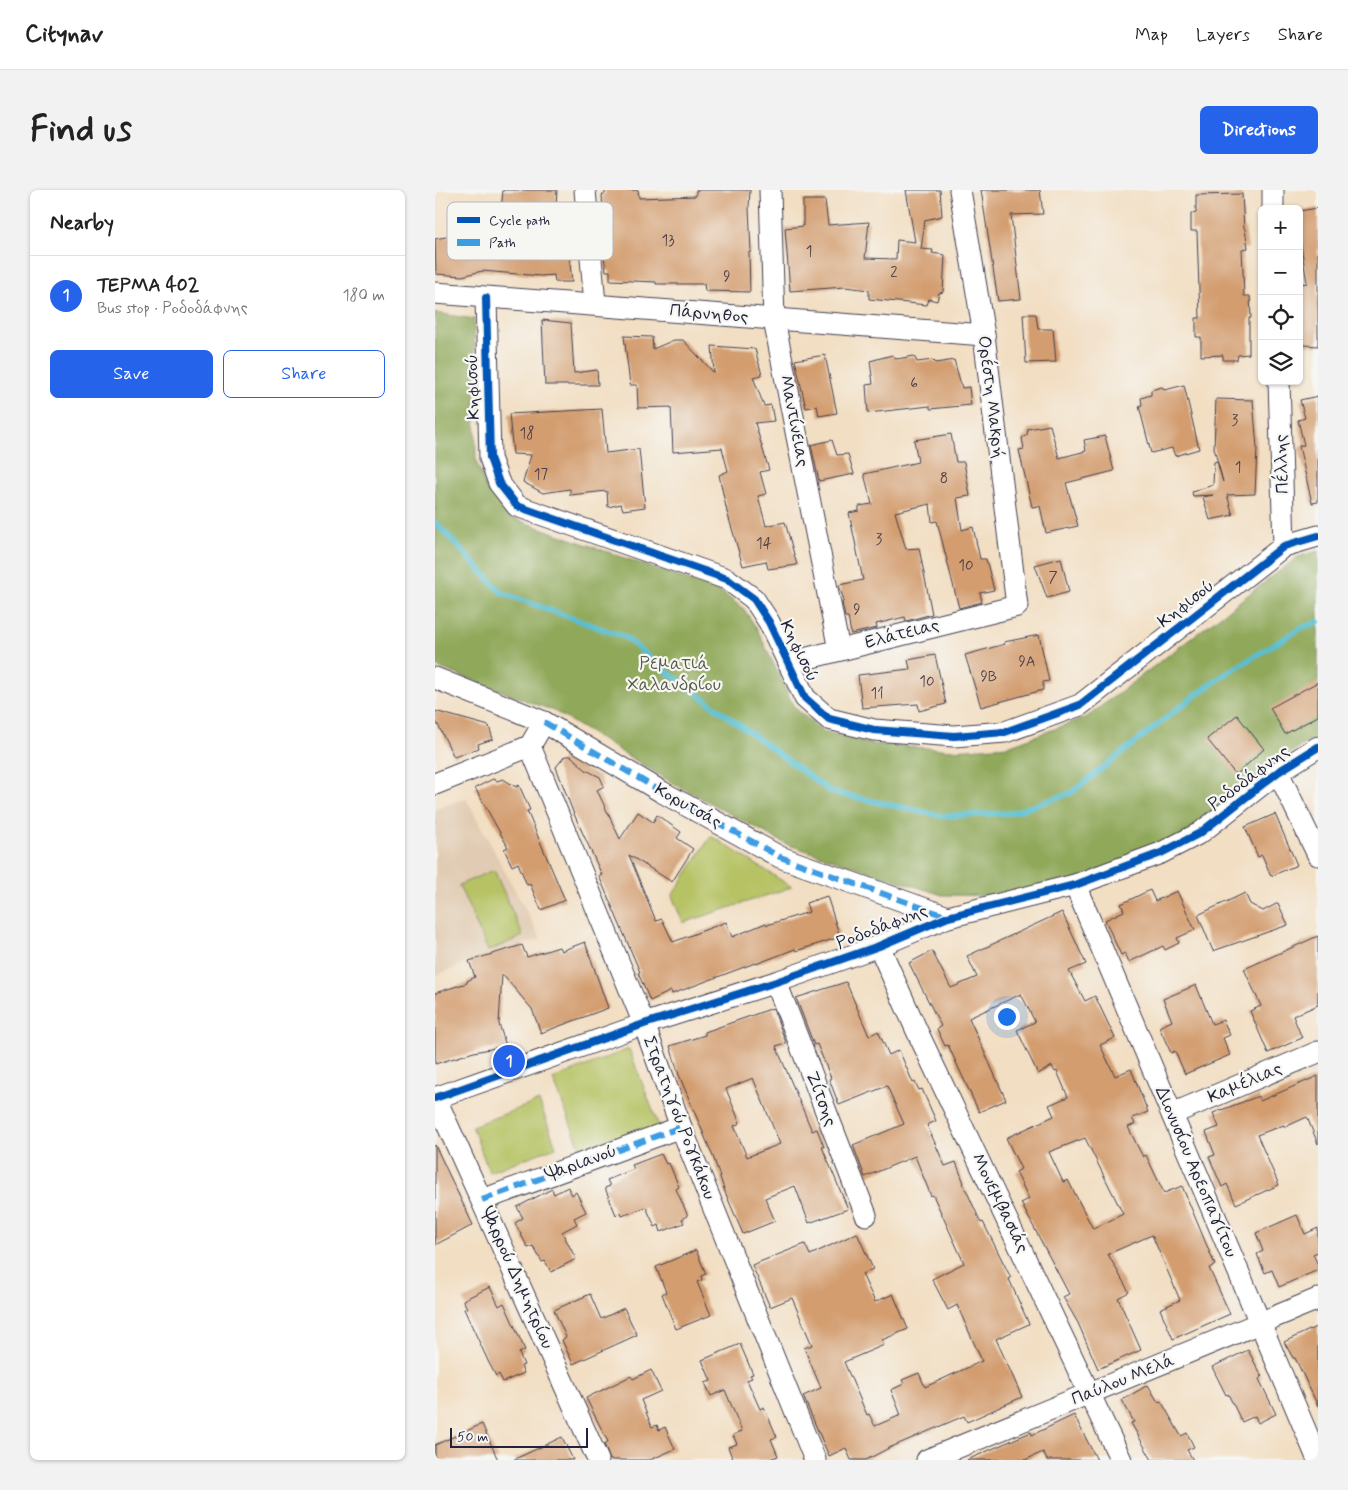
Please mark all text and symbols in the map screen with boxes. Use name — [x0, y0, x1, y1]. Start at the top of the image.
text: Citynav — [25, 19, 103, 50]
text: Map — [1135, 23, 1168, 47]
text: Layers — [1196, 23, 1250, 47]
text: Share — [1278, 23, 1323, 47]
button: Directions — [1200, 106, 1318, 154]
text: Find us — [30, 107, 132, 153]
legend — [447, 202, 613, 260]
map controls — [1258, 205, 1303, 385]
button: + — [1258, 205, 1303, 250]
text: Nearby — [50, 209, 114, 237]
text: Cycle path — [489, 212, 550, 230]
house number: 13 — [661, 231, 675, 251]
text: Path — [489, 234, 516, 252]
house number: 1 — [806, 242, 812, 262]
button: − — [1258, 250, 1303, 295]
house number: 2 — [890, 263, 898, 283]
house number: 9 — [723, 267, 731, 287]
text: ΤΕΡΜΑ 402 — [97, 273, 199, 298]
text: 1 — [62, 285, 70, 306]
text: 180 m — [342, 285, 385, 306]
button: locate — [1258, 295, 1303, 340]
text: Bus stop · Ροδοδάφνης — [97, 298, 248, 319]
street label: Πάρνηθος — [669, 299, 749, 329]
street label: Ορέστη Μακρή — [972, 334, 1011, 460]
button: layers — [1258, 340, 1303, 385]
button: Save — [50, 350, 213, 398]
button: Share — [223, 350, 385, 398]
street label: Κηφισού — [460, 354, 486, 420]
street label: Μαντίνειας — [773, 373, 815, 469]
house number: 6 — [910, 374, 918, 394]
house number: 3 — [1232, 411, 1239, 431]
house number: 18 — [520, 424, 534, 444]
street label: Πέλλης — [1268, 434, 1295, 494]
house number: 1 — [1235, 458, 1241, 478]
house number: 17 — [534, 465, 549, 485]
house number: 8 — [940, 469, 948, 489]
house number: 3 — [876, 530, 883, 550]
house number: 14 — [756, 534, 772, 554]
house number: 10 — [958, 556, 974, 576]
house number: 7 — [1048, 568, 1058, 588]
street label: Κηφισού — [1153, 574, 1219, 634]
house number: 9 — [853, 600, 861, 620]
street label: Ελάτειας — [862, 613, 942, 655]
street label: Κηφισού — [774, 616, 824, 686]
park label: Ρεματιά Χαλανδρίου — [627, 652, 721, 697]
house number: 9Α — [1018, 652, 1036, 672]
house number: 9Β — [981, 667, 997, 687]
house number: 10 — [919, 672, 935, 692]
house number: 11 — [870, 684, 884, 704]
street label: Ροδοδάφνης — [1203, 739, 1295, 816]
street label: Κορυτσάς — [650, 778, 726, 834]
street label: Ροδοδάφνης — [833, 899, 931, 955]
your location — [994, 1004, 1020, 1030]
street label: Στρατηγού Ρογκάκου — [637, 1033, 721, 1203]
pin: 1 — [493, 1042, 525, 1080]
street label: Καμέλιας — [1204, 1056, 1286, 1109]
street label: Ζίτσης — [800, 1068, 842, 1130]
street label: Διονυσίου Αρεοπαγίτου — [1149, 1083, 1243, 1261]
street label: Ψαριανού — [541, 1139, 620, 1187]
street label: Μονεμβασιάς — [966, 1149, 1035, 1257]
street label: Ψαρρού Δημητρίου — [475, 1202, 559, 1353]
street label: Παύλου Μελά — [1068, 1348, 1178, 1412]
scale bar — [450, 1425, 587, 1448]
text: 50 m — [457, 1428, 488, 1446]

